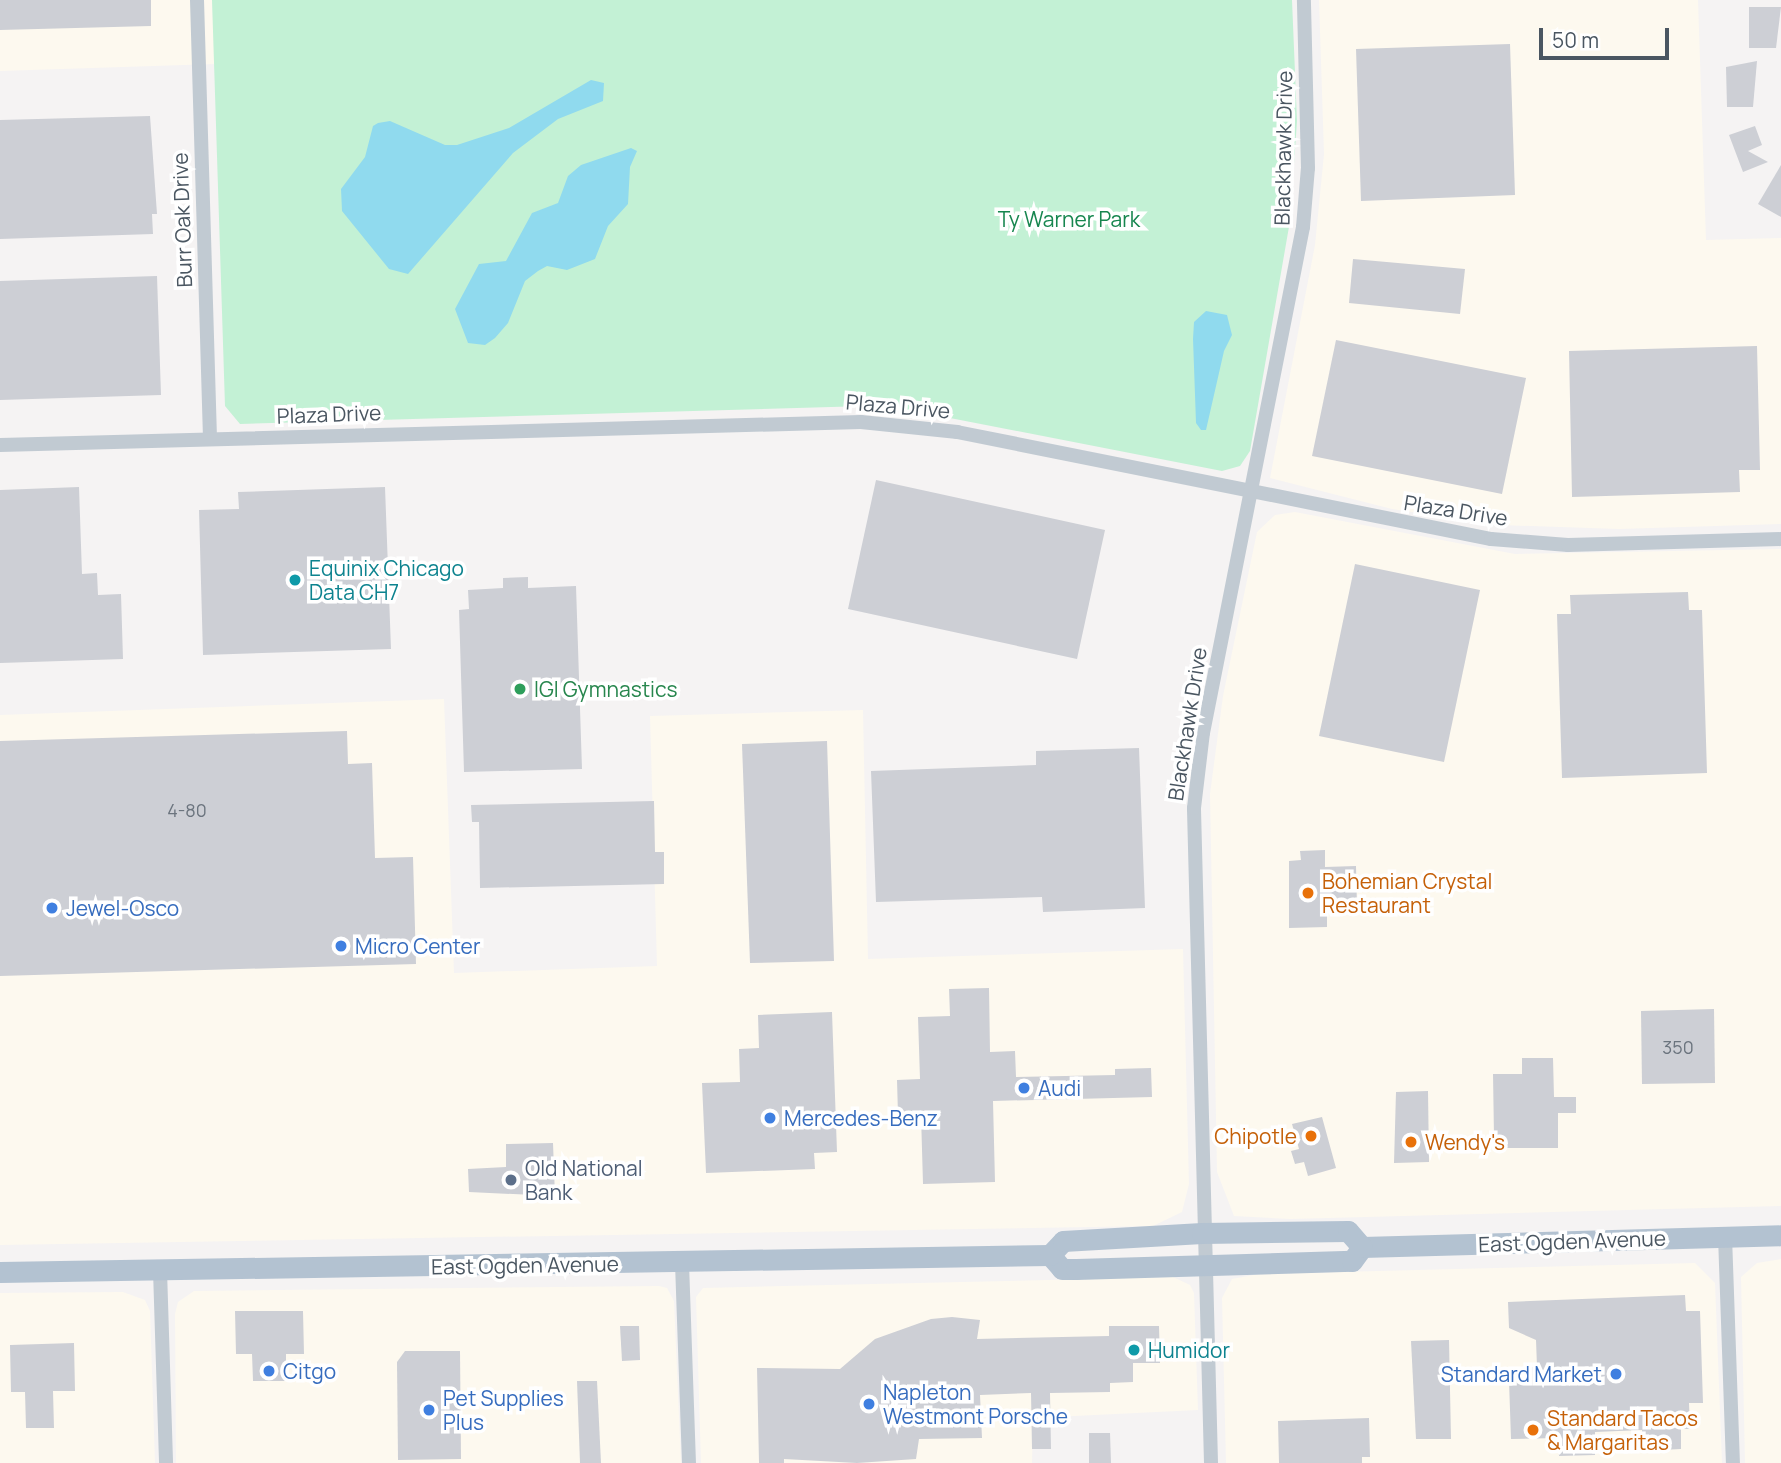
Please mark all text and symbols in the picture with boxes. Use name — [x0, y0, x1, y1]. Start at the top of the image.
scale bar — [1543, 14, 1672, 58]
text: 50 m — [1552, 26, 1599, 54]
street label: Blackhawk Drive — [1269, 70, 1297, 226]
street label: Burr Oak Drive — [167, 152, 197, 288]
park label: Ty Warner Park — [998, 206, 1140, 232]
street label: Plaza Drive — [845, 389, 951, 423]
street label: Plaza Drive — [276, 400, 382, 428]
street label: Plaza Drive — [1402, 489, 1510, 531]
place label: Equinix Chicago Data CH7 — [309, 555, 464, 605]
marker: Equinix Chicago Data CH7 — [287, 572, 303, 588]
street label: Blackhawk Drive — [1162, 645, 1212, 803]
place label: IGI Gymnastics — [534, 676, 678, 702]
marker: IGI Gymnastics — [512, 681, 528, 697]
house number: 4-80 — [167, 799, 207, 821]
place label: Bohemian Crystal Restaurant — [1322, 868, 1492, 918]
marker: Bohemian Crystal Restaurant — [1300, 885, 1316, 901]
place label: Jewel-Osco — [66, 895, 179, 921]
marker: Jewel-Osco — [44, 900, 60, 916]
place label: Micro Center — [355, 933, 480, 959]
marker: Micro Center — [333, 938, 349, 954]
house number: 350 — [1662, 1036, 1694, 1058]
place label: Audi — [1038, 1075, 1081, 1101]
marker: Audi — [1016, 1080, 1032, 1096]
place label: Mercedes-Benz — [784, 1105, 938, 1131]
marker: Mercedes-Benz — [762, 1110, 778, 1126]
place label: Chipotle — [1214, 1123, 1297, 1149]
marker: Chipotle — [1303, 1128, 1319, 1144]
place label: Wendy's — [1425, 1129, 1505, 1155]
marker: Wendy's — [1403, 1134, 1419, 1150]
place label: Old National Bank — [525, 1155, 643, 1205]
marker: Old National Bank — [503, 1172, 519, 1188]
street label: East Ogden Avenue — [1478, 1225, 1666, 1257]
street label: East Ogden Avenue — [431, 1251, 619, 1279]
place label: Humidor — [1148, 1337, 1230, 1363]
marker: Humidor — [1126, 1342, 1142, 1358]
place label: Citgo — [283, 1358, 336, 1384]
place label: Standard Market — [1441, 1361, 1602, 1387]
marker: Citgo — [261, 1363, 277, 1379]
marker: Standard Market — [1608, 1366, 1624, 1382]
place label: Napleton Westmont Porsche — [883, 1379, 1068, 1429]
place label: Pet Supplies Plus — [443, 1385, 564, 1435]
marker: Napleton Westmont Porsche — [861, 1396, 877, 1412]
marker: Pet Supplies Plus — [421, 1402, 437, 1418]
place label: Standard Tacos & Margaritas — [1547, 1405, 1698, 1455]
marker: Standard Tacos & Margaritas — [1525, 1422, 1541, 1438]

